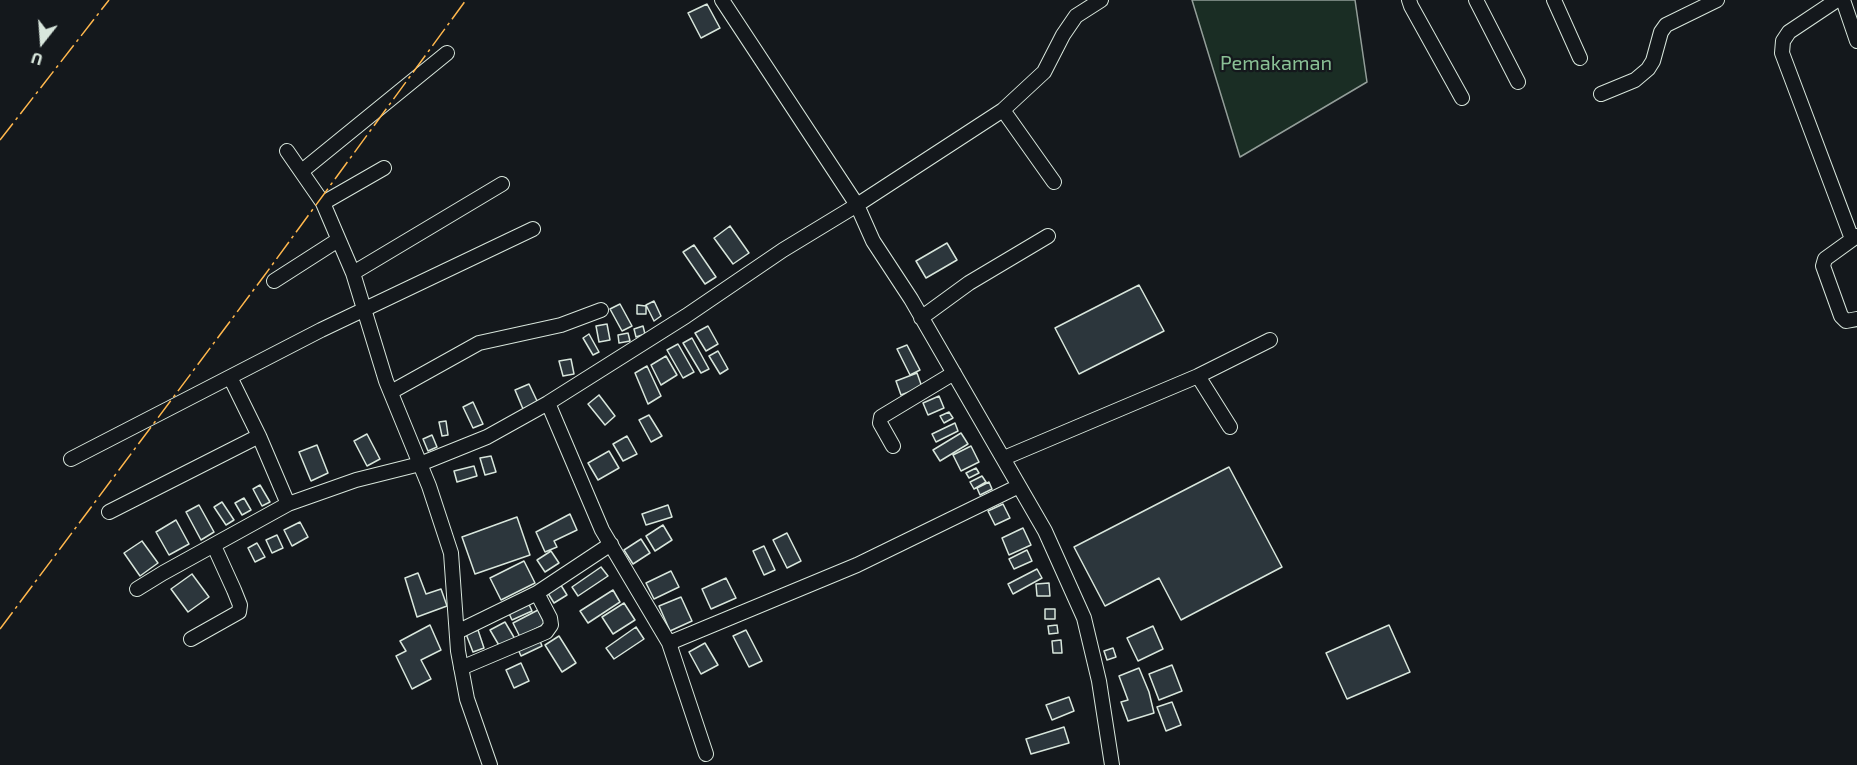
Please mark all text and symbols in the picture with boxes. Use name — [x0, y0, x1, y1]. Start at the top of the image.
north arrow — [12, 12, 72, 72]
text: U — [29, 49, 45, 70]
park label: Pemakaman — [1220, 51, 1332, 75]

